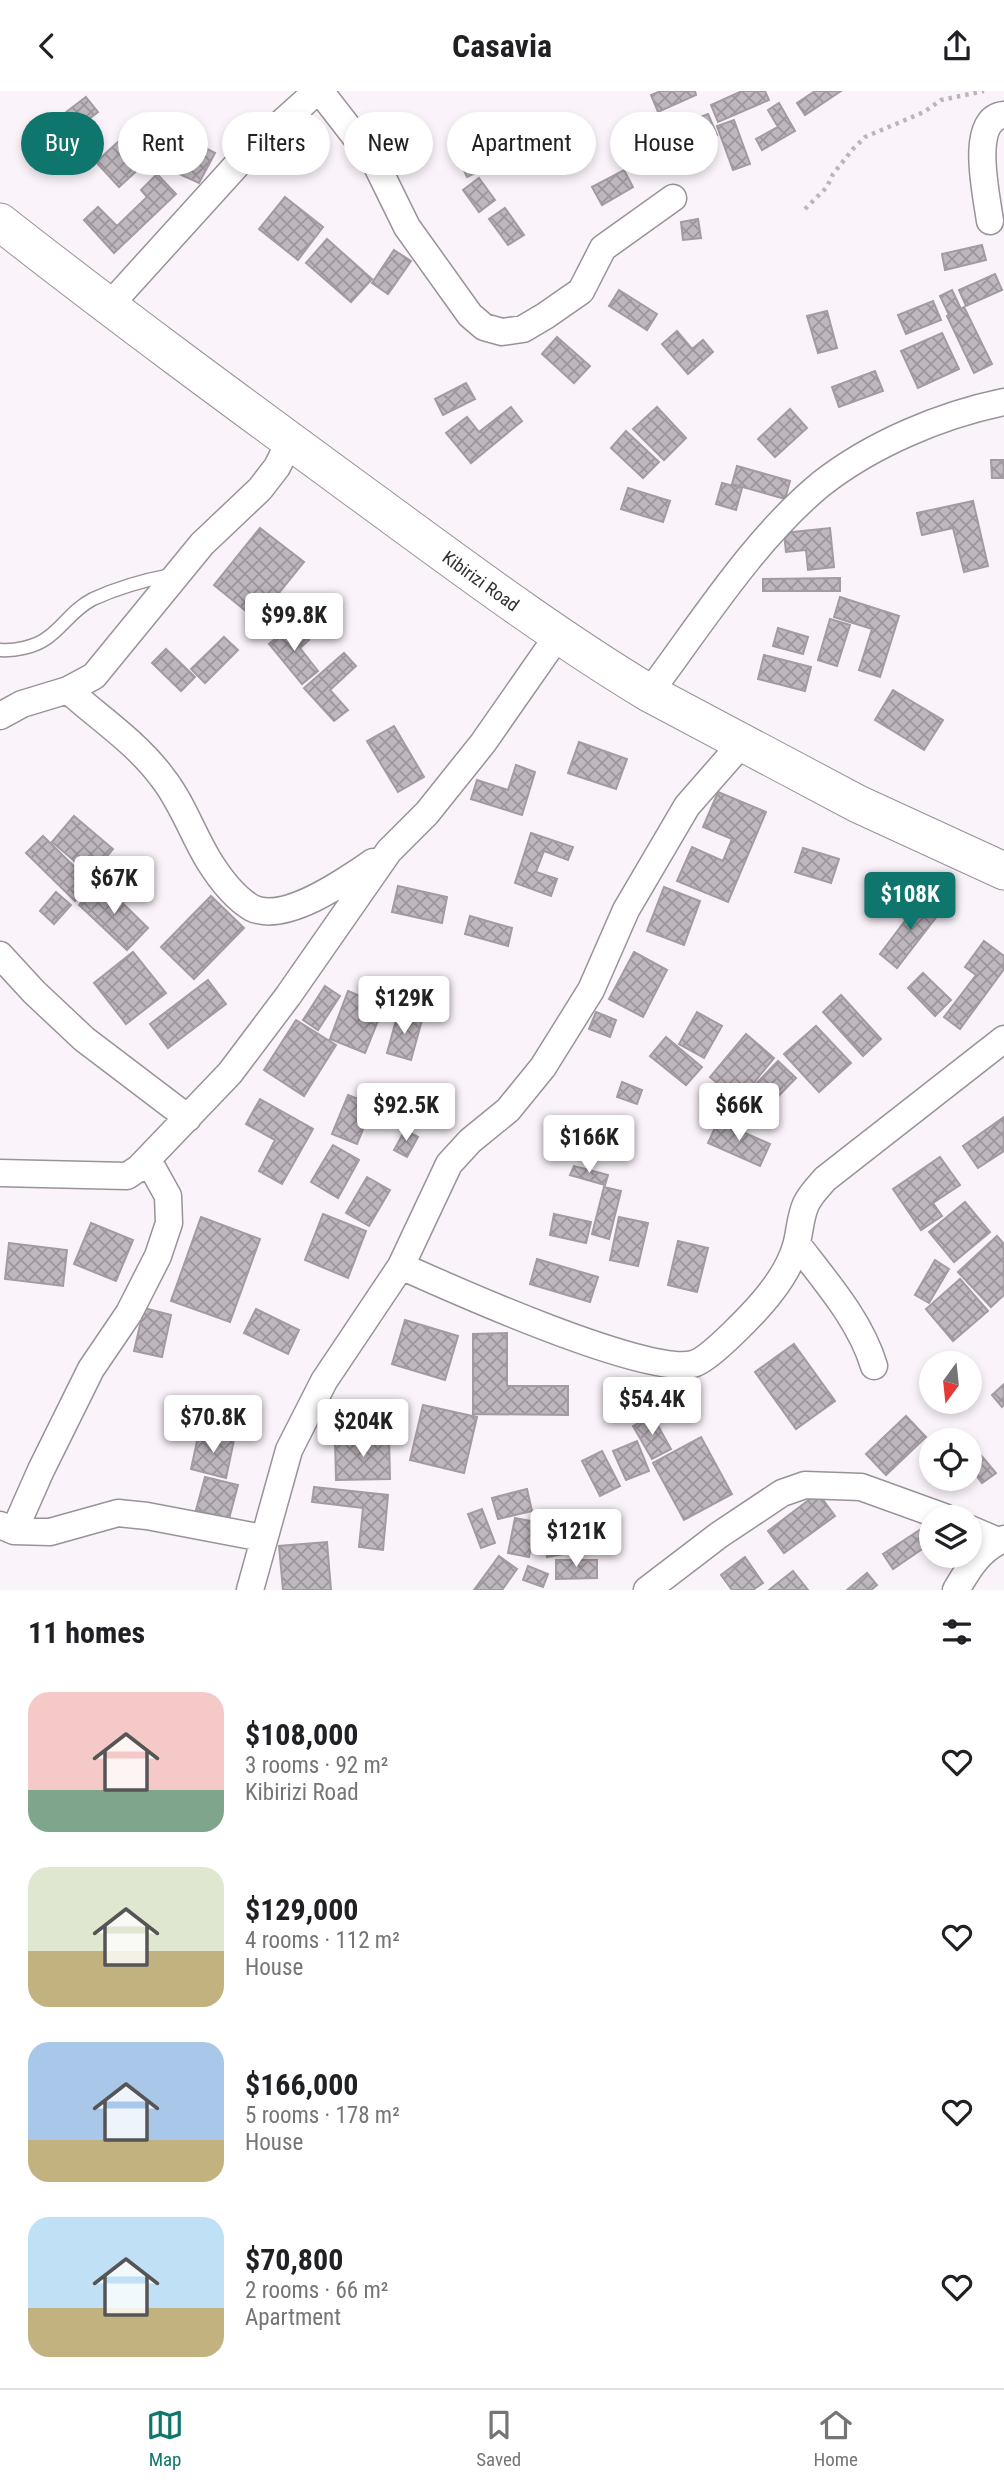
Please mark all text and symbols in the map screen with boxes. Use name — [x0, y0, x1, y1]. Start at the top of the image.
icon: back — [28, 27, 66, 65]
text: Casavia — [452, 27, 552, 65]
icon: share — [938, 27, 976, 65]
chip: Buy — [21, 112, 104, 175]
chip: Rent — [118, 112, 208, 175]
chip: Filters — [222, 112, 330, 175]
chip: New — [344, 112, 433, 175]
chip: Apartment — [447, 112, 596, 175]
chip: House — [610, 112, 718, 175]
street label: Kibirizi Road — [439, 546, 523, 615]
pin: $99.8K — [237, 594, 351, 653]
text: $99.8K — [261, 602, 327, 629]
pin: $67K — [73, 857, 155, 916]
text: $67K — [90, 865, 138, 892]
pin: $108K — [861, 873, 959, 932]
text: $108K — [880, 881, 940, 908]
pin: $129K — [355, 977, 453, 1036]
text: $129K — [374, 985, 434, 1012]
pin: $92.5K — [349, 1083, 463, 1143]
pin: $66K — [698, 1083, 780, 1143]
text: $92.5K — [373, 1092, 439, 1119]
text: $66K — [715, 1092, 763, 1119]
pin: $166K — [540, 1115, 638, 1175]
text: $166K — [559, 1124, 619, 1151]
north arrow — [919, 1351, 982, 1414]
map controls — [919, 1351, 982, 1568]
pin: $54.4K — [595, 1377, 709, 1437]
text: $54.4K — [619, 1386, 685, 1413]
pin: $70.8K — [156, 1395, 270, 1455]
pin: $204K — [314, 1399, 412, 1459]
text: $70.8K — [180, 1404, 246, 1431]
text: $204K — [333, 1408, 393, 1435]
button: locate — [919, 1428, 982, 1491]
button: layers — [919, 1505, 982, 1568]
pin: $121K — [527, 1509, 625, 1569]
text: $121K — [546, 1518, 606, 1545]
icon: filters — [938, 1613, 976, 1651]
text: 11 homes — [28, 1615, 145, 1650]
text: $108,000 — [245, 1717, 358, 1752]
icon: home — [84, 1720, 168, 1804]
icon: heart — [938, 1743, 976, 1781]
text: 3 rooms · 92 m² — [245, 1752, 388, 1779]
text: Kibirizi Road — [245, 1779, 359, 1806]
text: $129,000 — [245, 1892, 358, 1927]
icon: home — [84, 1895, 168, 1979]
icon: heart — [938, 1918, 976, 1956]
text: 4 rooms · 112 m² — [245, 1927, 400, 1954]
text: House — [245, 1954, 303, 1981]
text: $166,000 — [245, 2067, 358, 2102]
icon: home — [84, 2070, 168, 2154]
icon: heart — [938, 2093, 976, 2131]
text: 5 rooms · 178 m² — [245, 2102, 400, 2129]
text: House — [245, 2129, 303, 2156]
text: $70,800 — [245, 2242, 343, 2277]
icon: home — [84, 2245, 168, 2329]
icon: heart — [938, 2268, 976, 2306]
text: 2 rooms · 66 m² — [245, 2277, 388, 2304]
text: Apartment — [245, 2304, 341, 2331]
tab: Map — [146, 2406, 184, 2471]
tab: Saved — [476, 2406, 521, 2471]
tab: Home — [813, 2406, 858, 2471]

